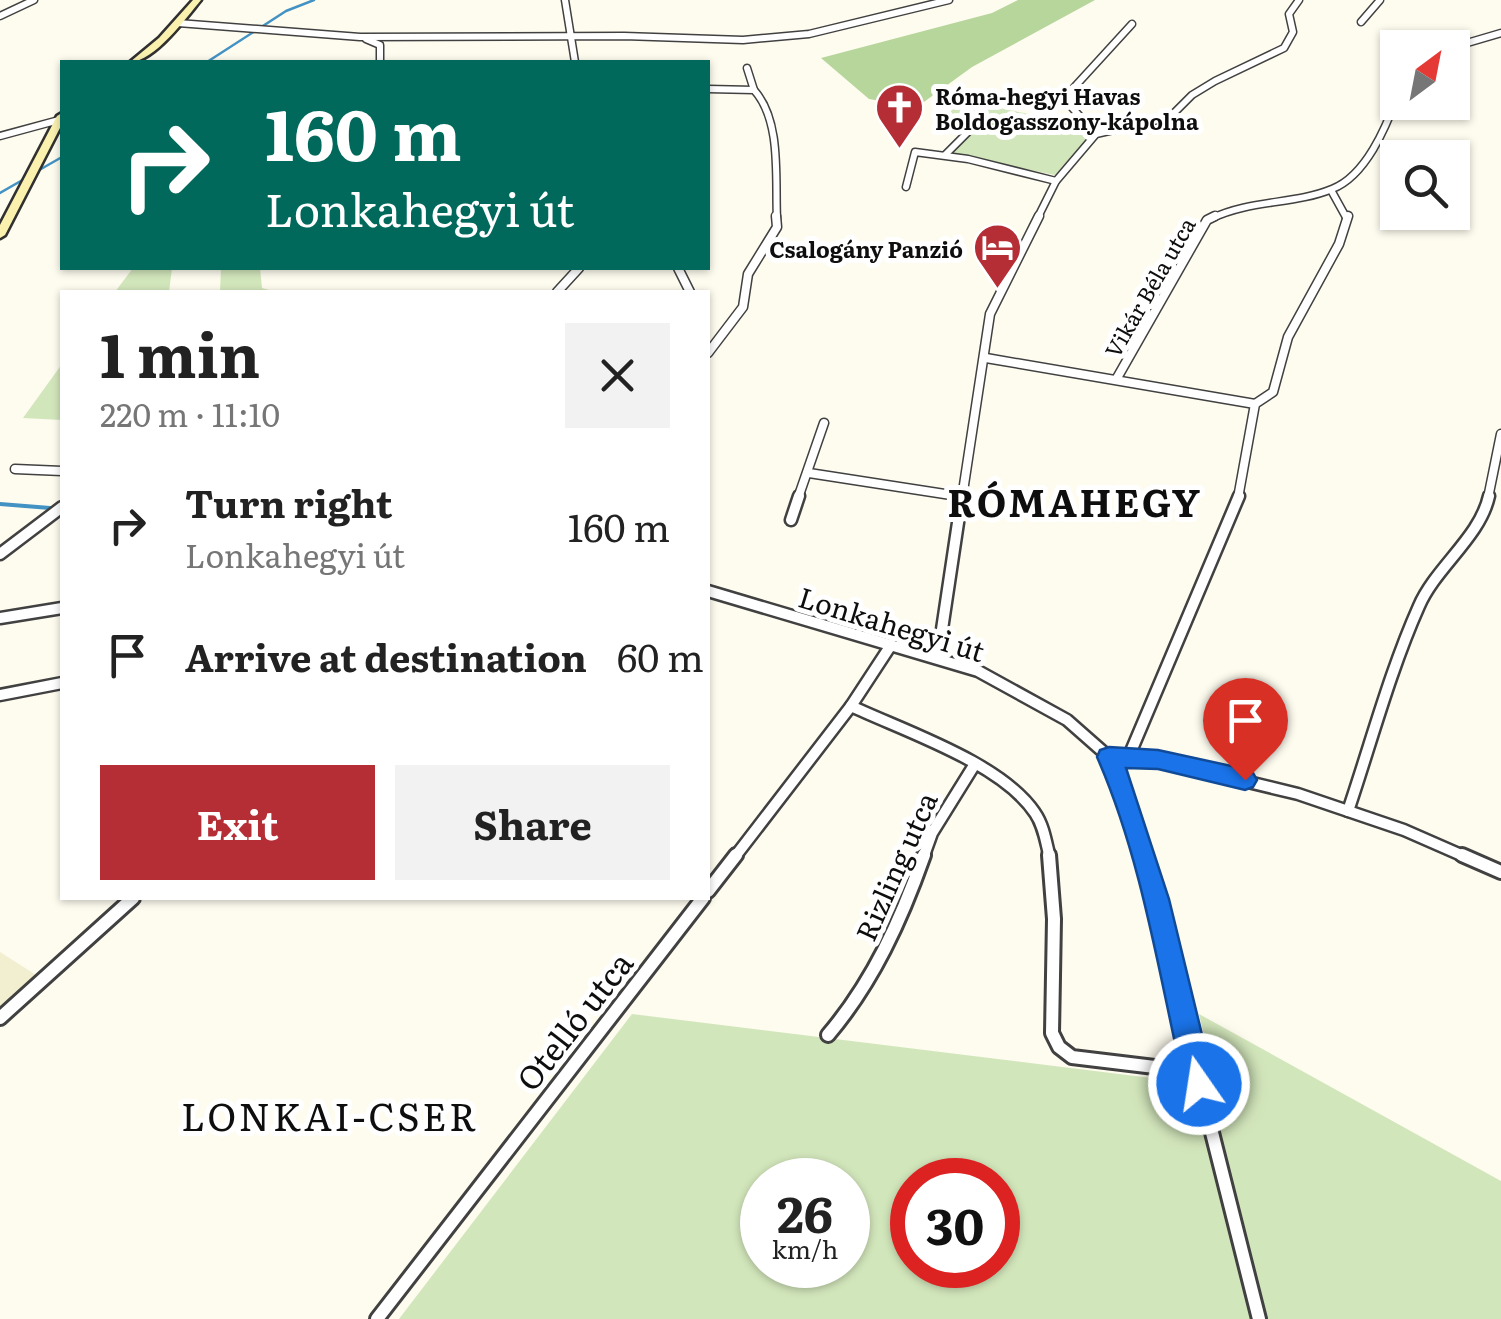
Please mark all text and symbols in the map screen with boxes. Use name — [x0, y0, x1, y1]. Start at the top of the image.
north arrow — [1380, 30, 1470, 120]
map controls — [1380, 30, 1470, 230]
text: 160 m — [265, 79, 462, 183]
place label: Róma-hegyi Havas Boldogasszony-kápolna — [935, 79, 1199, 137]
church icon: Róma-hegyi Havas Boldogasszony-kápolna — [874, 82, 926, 150]
icon: right — [100, 100, 230, 230]
button: search — [1380, 140, 1470, 230]
text: Lonkahegyi út — [265, 174, 574, 241]
street label: Vikár Béla utca — [1095, 211, 1203, 363]
hotel icon: Csalogány Panzió — [972, 222, 1024, 290]
place label: Csalogány Panzió — [769, 232, 963, 265]
text: 1 min — [100, 307, 260, 396]
button: close — [565, 323, 670, 428]
text: 220 m · 11:10 — [100, 389, 280, 437]
district label: RÓMAHEGY — [947, 472, 1203, 529]
text: Turn right — [185, 473, 392, 530]
text: 160 m — [568, 497, 670, 554]
icon: right — [100, 498, 155, 553]
text: Lonkahegyi út — [185, 530, 405, 578]
street label: Lonkahegyi út — [794, 575, 991, 671]
text: Arrive at destination — [185, 627, 587, 684]
text: 60 m — [617, 627, 704, 684]
icon: arrive — [100, 628, 155, 683]
pin — [1203, 678, 1288, 781]
icon: arrive — [1218, 693, 1273, 748]
button: Exit — [100, 765, 375, 880]
button: Share — [395, 765, 670, 880]
street label: Rizling utca — [844, 785, 946, 947]
street label: Otelló utca — [503, 940, 643, 1100]
position arrow — [1147, 1032, 1251, 1136]
district label: LONKAI-CSER — [181, 1086, 479, 1143]
speed limit sign: 30 — [890, 1158, 1020, 1288]
text: 26 — [777, 1174, 833, 1248]
text: km/h — [772, 1230, 838, 1267]

